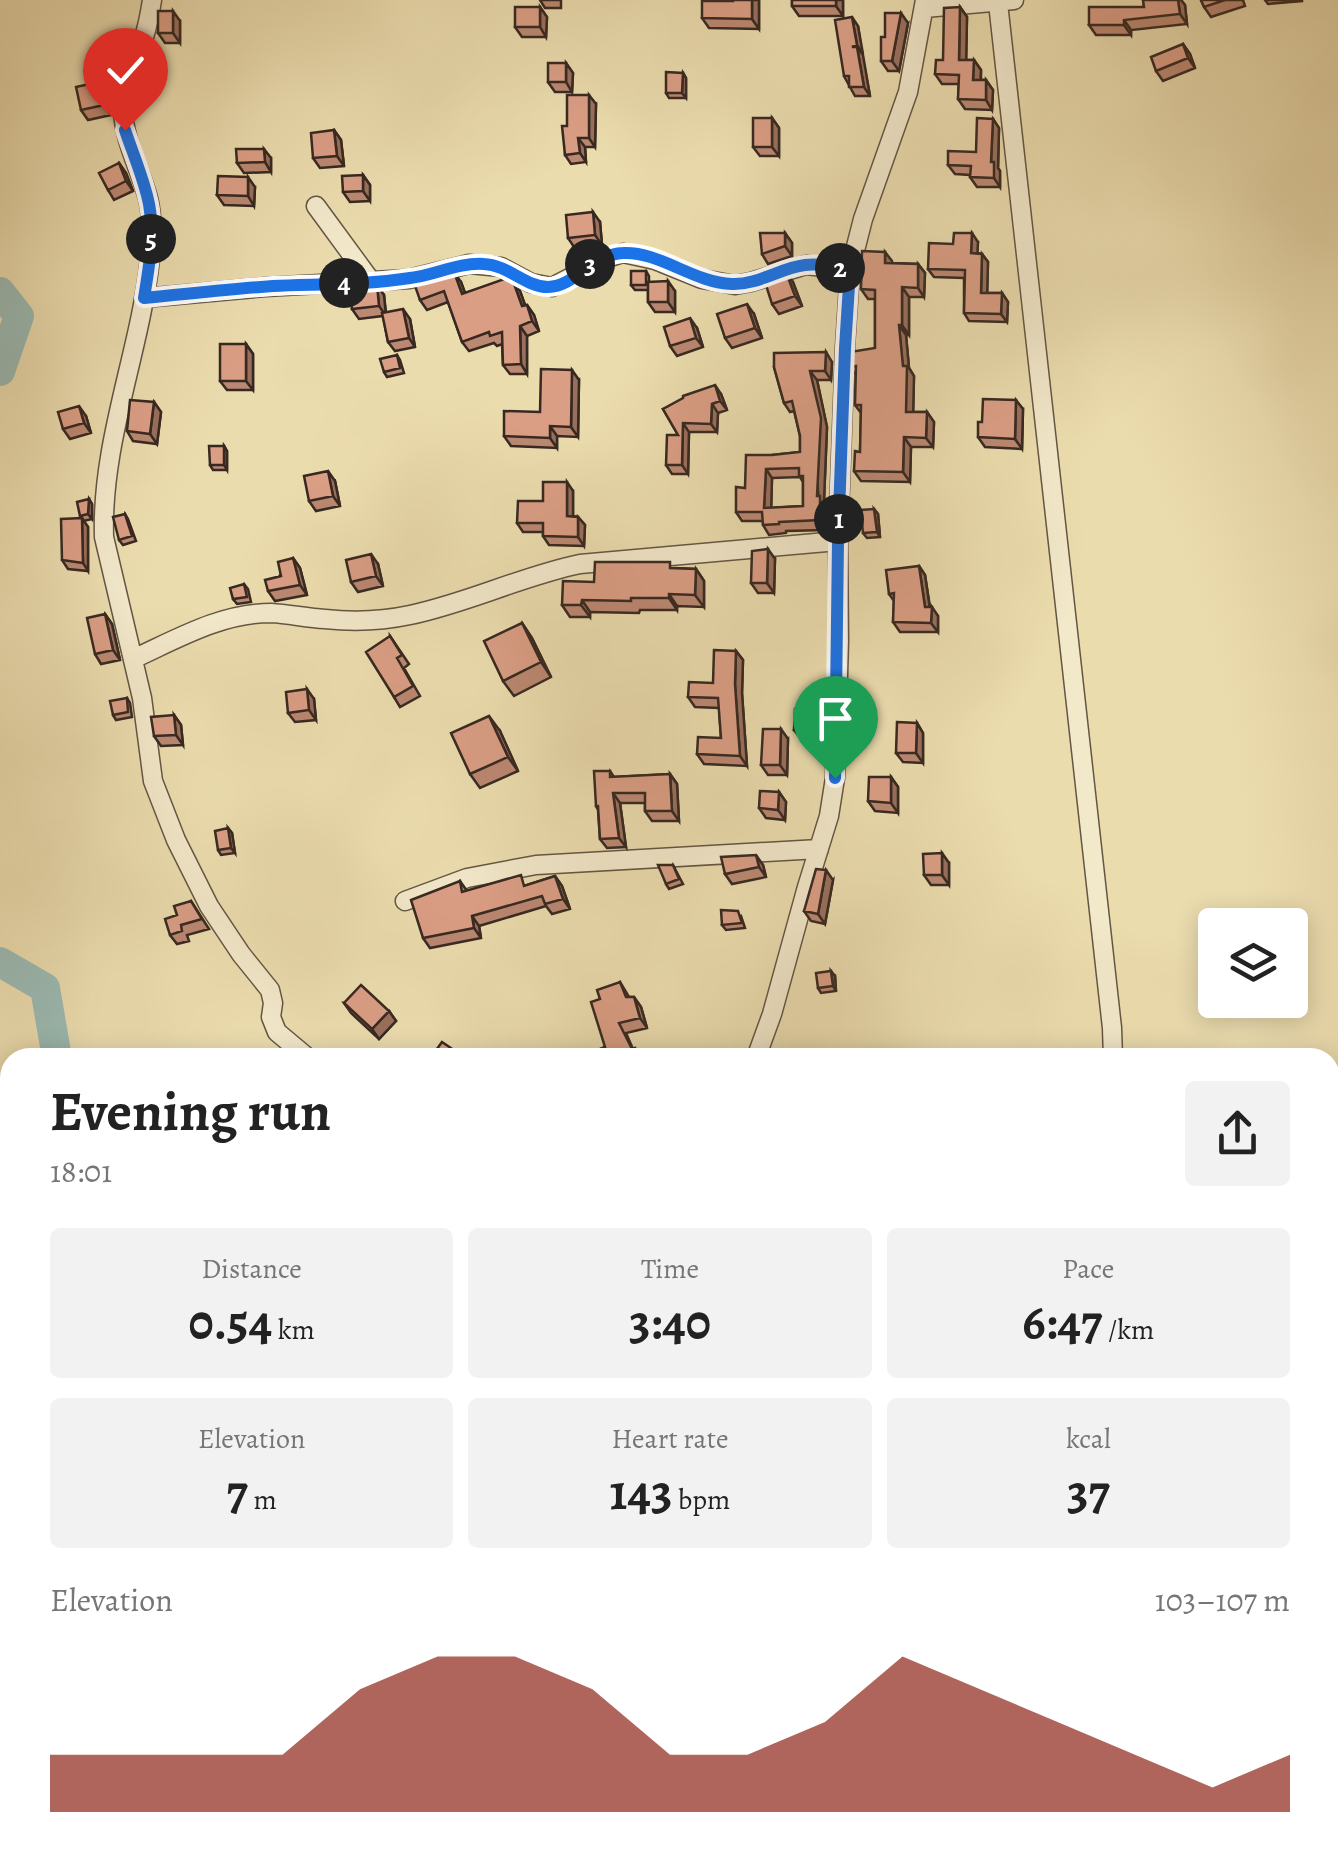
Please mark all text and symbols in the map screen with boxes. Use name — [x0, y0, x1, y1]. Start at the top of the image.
pin — [83, 28, 168, 131]
icon: check — [98, 43, 153, 98]
pin: 5 — [126, 214, 176, 264]
text: 5 — [145, 220, 157, 258]
pin: 3 — [565, 239, 615, 289]
pin: 2 — [815, 243, 865, 293]
text: 3 — [584, 245, 596, 283]
text: 2 — [833, 249, 847, 287]
pin: 4 — [319, 258, 369, 308]
text: 4 — [337, 264, 351, 302]
pin: 1 — [814, 494, 864, 544]
text: 1 — [834, 500, 844, 538]
pin — [793, 676, 878, 779]
icon: arrive — [808, 691, 863, 746]
map controls — [1198, 908, 1308, 1018]
button: layers — [1198, 908, 1308, 1018]
text: Evening run — [50, 1074, 331, 1149]
button: share — [1185, 1081, 1290, 1186]
text: 18:01 — [50, 1149, 112, 1193]
text: Distance — [201, 1250, 302, 1288]
text: Time — [641, 1250, 699, 1288]
text: Pace — [1062, 1250, 1114, 1288]
text: 0.54 — [188, 1288, 272, 1356]
text: 3:40 — [629, 1288, 711, 1356]
text: 6:47 — [1022, 1288, 1102, 1356]
text: km — [272, 1311, 315, 1349]
text: /km — [1102, 1311, 1154, 1349]
text: Elevation — [198, 1420, 305, 1458]
text: Heart rate — [612, 1420, 728, 1458]
text: kcal — [1066, 1420, 1111, 1458]
text: 7 — [227, 1458, 248, 1526]
text: 143 — [610, 1458, 673, 1526]
text: 37 — [1067, 1458, 1110, 1526]
text: m — [248, 1481, 277, 1519]
text: bpm — [673, 1481, 730, 1519]
text: Elevation — [50, 1578, 173, 1622]
text: 103–107 m — [1155, 1578, 1290, 1622]

